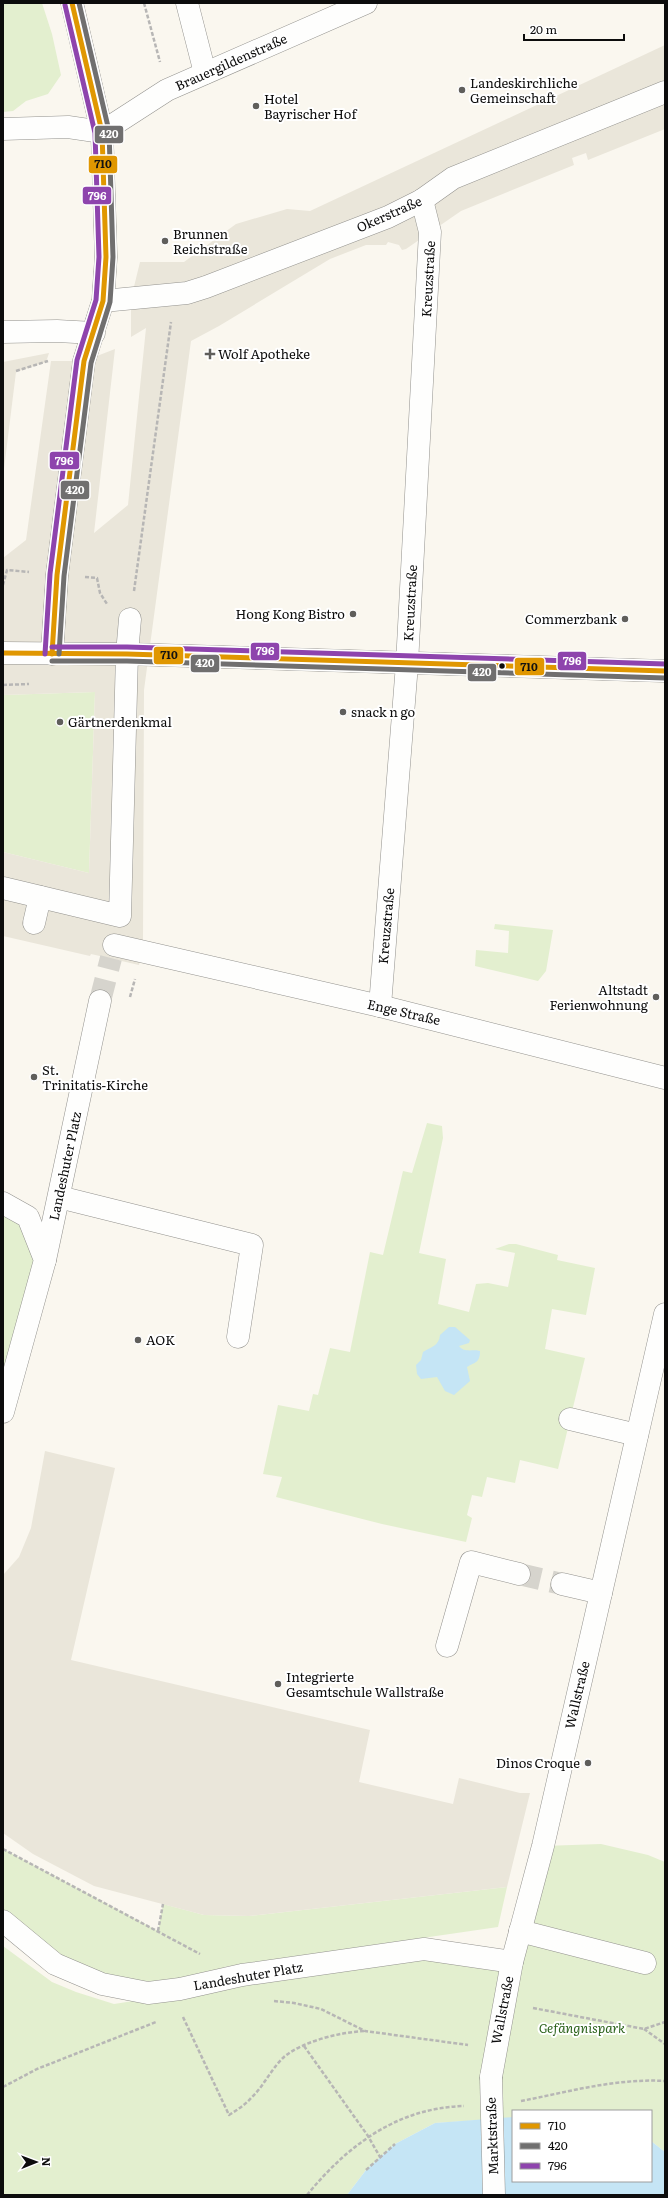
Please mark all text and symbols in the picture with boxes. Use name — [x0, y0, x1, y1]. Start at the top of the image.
scale bar — [524, 16, 624, 42]
text: 20 m — [530, 20, 557, 38]
street label: Brauergildenstraße — [172, 28, 290, 95]
place label: Landeskirchliche Gemeinschaft — [470, 73, 578, 107]
marker: Landeskirchliche Gemeinschaft — [457, 85, 467, 95]
place label: Hotel Bayrischer Hof — [264, 89, 357, 123]
marker: Hotel Bayrischer Hof — [251, 101, 261, 111]
line badge: 420 — [94, 125, 124, 144]
text: 420 — [99, 125, 119, 141]
line badge: 710 — [88, 155, 118, 174]
text: 710 — [94, 155, 112, 171]
line badge: 796 — [82, 186, 112, 205]
text: 796 — [88, 187, 107, 203]
street label: Okerstraße — [353, 191, 425, 236]
place label: Brunnen Reichstraße — [173, 224, 248, 258]
marker: Brunnen Reichstraße — [160, 236, 170, 246]
street label: Kreuzstraße — [416, 240, 439, 318]
place label: Wolf Apotheke — [218, 344, 310, 363]
marker: Wolf Apotheke — [205, 349, 215, 359]
line badge: 796 — [49, 451, 80, 470]
text: 796 — [55, 452, 74, 468]
line badge: 420 — [60, 480, 90, 500]
text: 420 — [65, 481, 85, 497]
street label: Kreuzstraße — [398, 564, 421, 642]
place label: Hong Kong Bistro — [236, 604, 345, 623]
marker: Hong Kong Bistro — [348, 609, 358, 619]
place label: Commerzbank — [525, 609, 618, 628]
marker: Commerzbank — [620, 614, 630, 624]
line badge: 796 — [250, 642, 280, 661]
text: 796 — [256, 642, 275, 658]
line badge: 710 — [153, 646, 184, 665]
text: 710 — [160, 646, 178, 662]
line badge: 796 — [557, 651, 587, 671]
text: 796 — [563, 652, 582, 668]
line badge: 420 — [190, 654, 220, 673]
text: 420 — [195, 654, 215, 670]
line badge: 710 — [514, 657, 545, 676]
text: 710 — [520, 658, 538, 674]
unlabelled marker — [497, 661, 507, 671]
line badge: 420 — [467, 663, 497, 682]
text: 420 — [472, 663, 492, 679]
place label: snack n go — [351, 702, 416, 721]
marker: snack n go — [338, 707, 348, 717]
place label: Gärtnerdenkmal — [68, 712, 172, 731]
marker: Gärtnerdenkmal — [55, 717, 65, 727]
street label: Kreuzstraße — [373, 887, 398, 965]
place label: Altstadt Ferienwohnung — [549, 980, 649, 1014]
marker: Altstadt Ferienwohnung — [651, 992, 661, 1002]
street label: Enge Straße — [366, 994, 443, 1029]
place label: St. Trinitatis-Kirche — [42, 1060, 148, 1094]
marker: St. Trinitatis-Kirche — [29, 1072, 39, 1082]
street label: Landeshuter Platz — [44, 1110, 85, 1222]
place label: AOK — [146, 1330, 175, 1349]
marker: AOK — [133, 1335, 143, 1345]
street label: Wallstraße — [559, 1659, 594, 1731]
place label: Integrierte Gesamtschule Wallstraße — [286, 1667, 444, 1701]
marker: Integrierte Gesamtschule Wallstraße — [273, 1679, 283, 1689]
place label: Dinos Croque — [496, 1753, 580, 1772]
marker: Dinos Croque — [583, 1758, 593, 1768]
street label: Landeshuter Platz — [192, 1957, 304, 1995]
street label: Wallstraße — [486, 1974, 517, 2046]
park label: Gefängnispark — [539, 2018, 626, 2037]
street label: Marktstraße — [481, 2097, 502, 2175]
legend — [512, 2110, 652, 2182]
text: 710 — [548, 2116, 566, 2134]
text: 420 — [548, 2136, 568, 2154]
north arrow — [16, 2142, 56, 2182]
text: 796 — [548, 2156, 567, 2174]
text: N — [39, 2157, 55, 2167]

